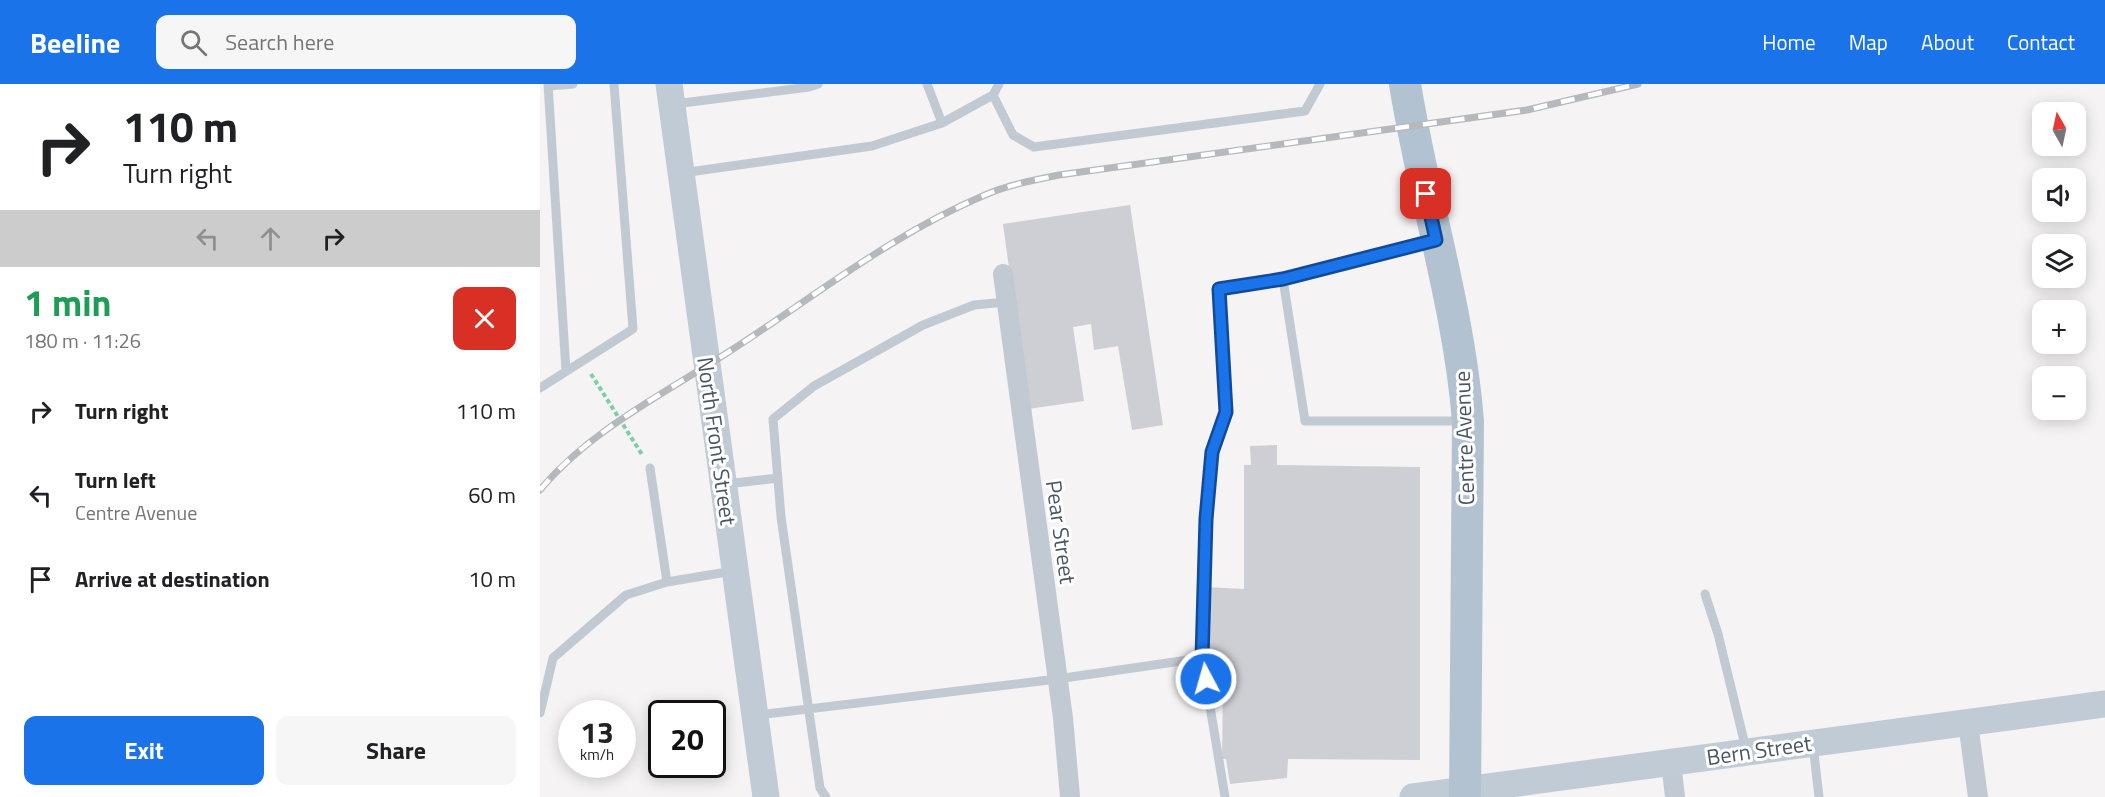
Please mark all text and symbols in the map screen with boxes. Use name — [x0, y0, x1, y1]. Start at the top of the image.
search box — [156, 15, 576, 69]
text: Beeline — [30, 21, 120, 64]
text: Search here — [225, 25, 334, 59]
icon: search — [177, 26, 210, 59]
text: Home — [1762, 26, 1816, 58]
text: Map — [1849, 26, 1888, 58]
text: About — [1921, 26, 1974, 58]
text: Contact — [2007, 26, 2075, 58]
text: 110 m — [123, 94, 238, 158]
north arrow — [2032, 102, 2086, 156]
map controls — [2032, 102, 2086, 420]
icon: right — [24, 108, 102, 186]
text: Turn right — [123, 152, 232, 193]
pin — [1400, 168, 1451, 219]
button: sound — [2032, 168, 2086, 222]
icon: arrive — [1409, 177, 1442, 210]
icon: left — [191, 222, 224, 255]
icon: ahead — [254, 222, 287, 255]
icon: right — [317, 222, 350, 255]
button: layers — [2032, 234, 2086, 288]
text: 1 min — [24, 275, 111, 330]
button: close — [453, 287, 516, 350]
button: + — [2032, 300, 2086, 354]
text: 180 m · 11:26 — [24, 325, 141, 356]
street label: North Front Street — [688, 355, 746, 528]
button: − — [2032, 366, 2086, 420]
street label: Centre Avenue — [1445, 370, 1483, 506]
text: Turn right — [75, 394, 169, 428]
text: 110 m — [456, 394, 516, 428]
icon: right — [24, 395, 57, 428]
text: Turn left — [75, 463, 156, 497]
text: 60 m — [468, 478, 516, 512]
street label: Pear Street — [1037, 478, 1085, 586]
icon: left — [24, 479, 57, 512]
text: Centre Avenue — [75, 497, 197, 528]
text: Arrive at destination — [75, 562, 270, 596]
text: 10 m — [468, 562, 516, 596]
icon: arrive — [24, 563, 57, 596]
position arrow — [1174, 647, 1238, 711]
speed limit sign: 20 — [648, 700, 726, 778]
text: 13 — [580, 709, 614, 755]
button: Exit — [24, 716, 264, 785]
button: Share — [276, 716, 516, 785]
street label: Bern Street — [1704, 726, 1814, 774]
text: km/h — [580, 743, 614, 766]

